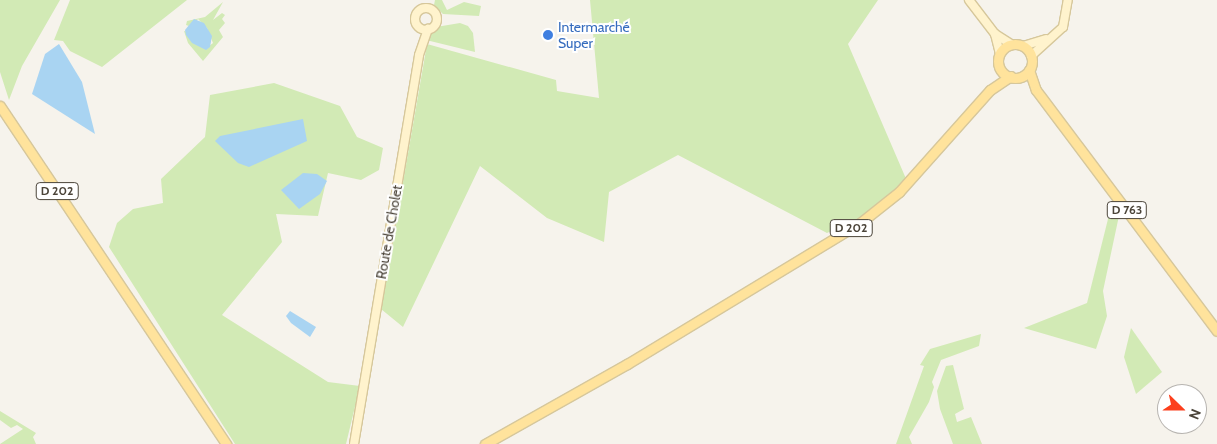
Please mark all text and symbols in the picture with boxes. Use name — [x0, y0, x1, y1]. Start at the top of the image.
place label: Intermarché Super — [558, 19, 630, 52]
marker: Intermarché Super — [542, 29, 554, 41]
road number: D 202 — [34, 182, 80, 200]
street label: Route de Cholet — [372, 184, 406, 280]
road number: D 763 — [1106, 200, 1148, 220]
road number: D 202 — [828, 218, 874, 238]
north arrow — [1157, 384, 1207, 434]
text: N — [1185, 406, 1205, 422]

